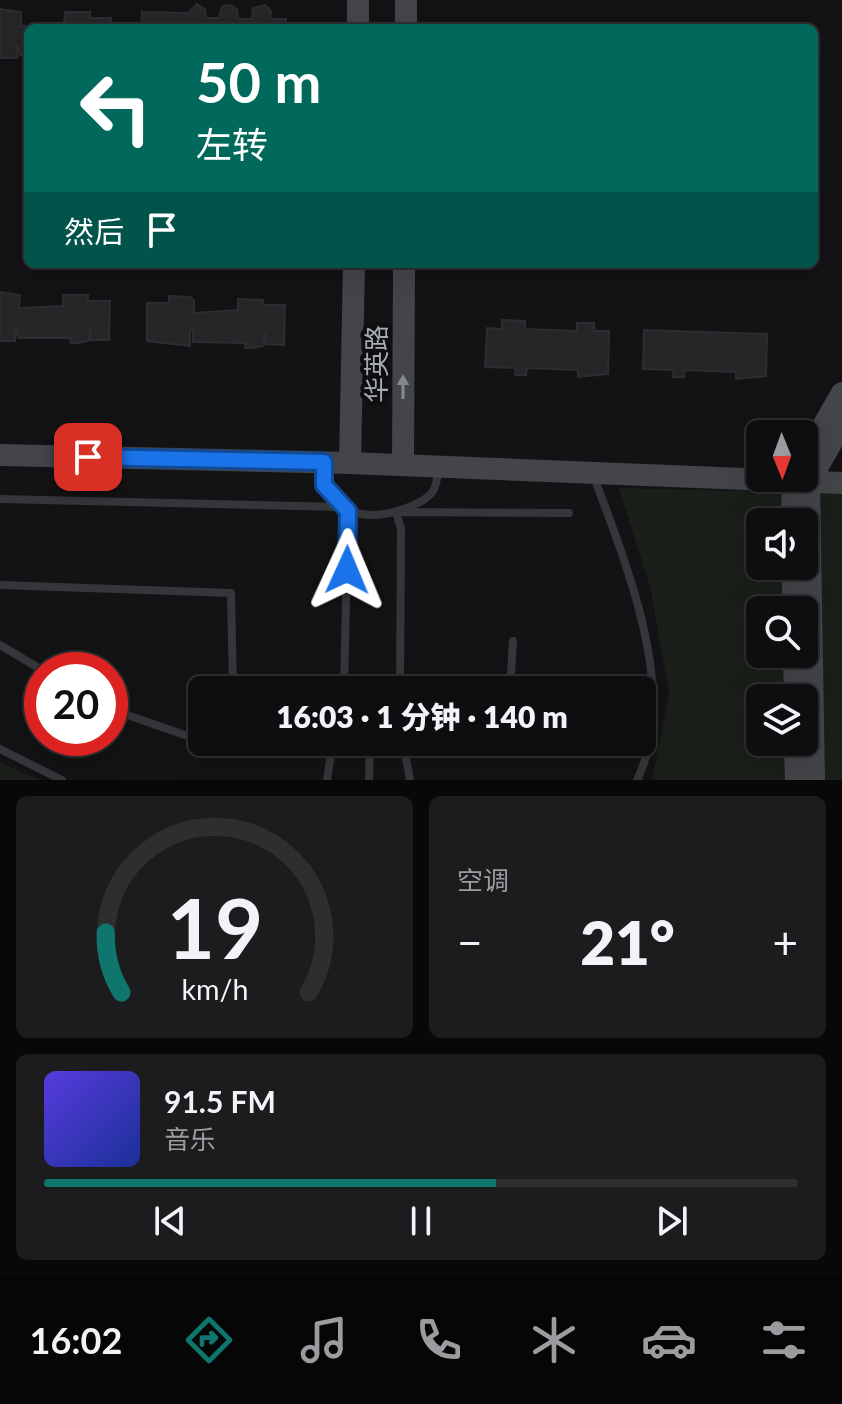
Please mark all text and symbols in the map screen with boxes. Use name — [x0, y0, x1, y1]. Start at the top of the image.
text: 50 m — [196, 48, 321, 115]
icon: left — [64, 56, 168, 160]
text: 左转 — [196, 122, 268, 166]
icon: arrive — [140, 208, 184, 252]
text: 然后 — [64, 213, 124, 249]
street label: 华英路 — [360, 325, 392, 403]
one-way arrow — [397, 374, 410, 399]
north arrow — [746, 420, 818, 492]
map controls — [746, 420, 818, 756]
pin — [54, 423, 122, 491]
icon: arrive — [66, 435, 110, 479]
button: sound — [746, 508, 818, 580]
position arrow — [305, 528, 389, 612]
button: search — [746, 596, 818, 668]
speed limit sign: 20 — [24, 652, 128, 756]
button: layers — [746, 684, 818, 756]
text: 16:03 · 1 分钟 · 140 m — [276, 698, 568, 734]
text: 空调 — [457, 864, 509, 896]
text: 19 — [166, 877, 263, 977]
text: 21° — [580, 906, 675, 978]
text: − — [457, 916, 483, 968]
text: + — [772, 916, 798, 968]
text: km/h — [181, 972, 248, 1006]
text: 91.5 FM — [164, 1083, 276, 1119]
text: 音乐 — [164, 1123, 216, 1155]
icon: previous — [148, 1199, 192, 1243]
icon: pause — [399, 1199, 443, 1243]
icon: next — [650, 1199, 694, 1243]
icon: directions — [181, 1312, 237, 1368]
icon: music — [296, 1312, 352, 1368]
icon: phone — [411, 1312, 467, 1368]
icon: climate — [526, 1312, 582, 1368]
icon: car — [641, 1312, 697, 1368]
icon: filters — [756, 1312, 812, 1368]
text: 16:02 — [30, 1318, 122, 1362]

